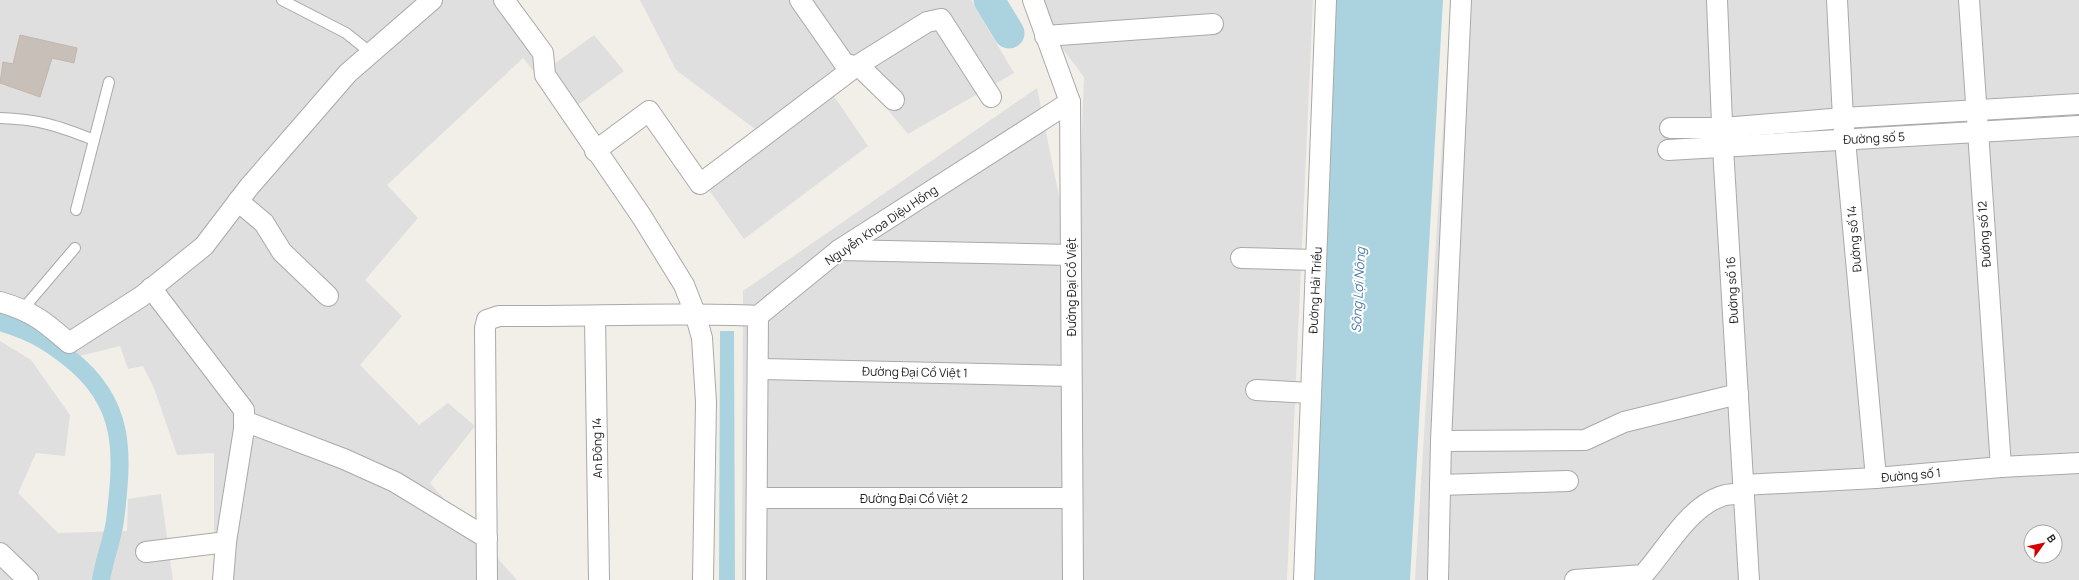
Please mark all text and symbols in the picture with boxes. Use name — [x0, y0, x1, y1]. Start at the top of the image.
street label: Đường số 5 — [1843, 128, 1905, 148]
street label: Nguyễn Khoa Diệu Hồng — [821, 181, 941, 269]
street label: Đường số 12 — [1973, 200, 1995, 268]
street label: Đường số 14 — [1843, 205, 1865, 273]
street label: Đường Đại Cồ Việt — [1063, 238, 1080, 336]
water label: Sông Lợi Nông — [1347, 245, 1369, 333]
street label: Đường Hải Triều — [1304, 246, 1326, 334]
street label: Đường số 16 — [1722, 256, 1742, 324]
street label: Đường Đại Cồ Việt 1 — [862, 363, 968, 381]
street label: An Đông 14 — [588, 418, 606, 478]
street label: Đường số 1 — [1881, 464, 1941, 486]
street label: Đường Đại Cồ Việt 2 — [860, 490, 968, 507]
north arrow — [2023, 524, 2063, 564]
text: B — [2044, 531, 2060, 545]

